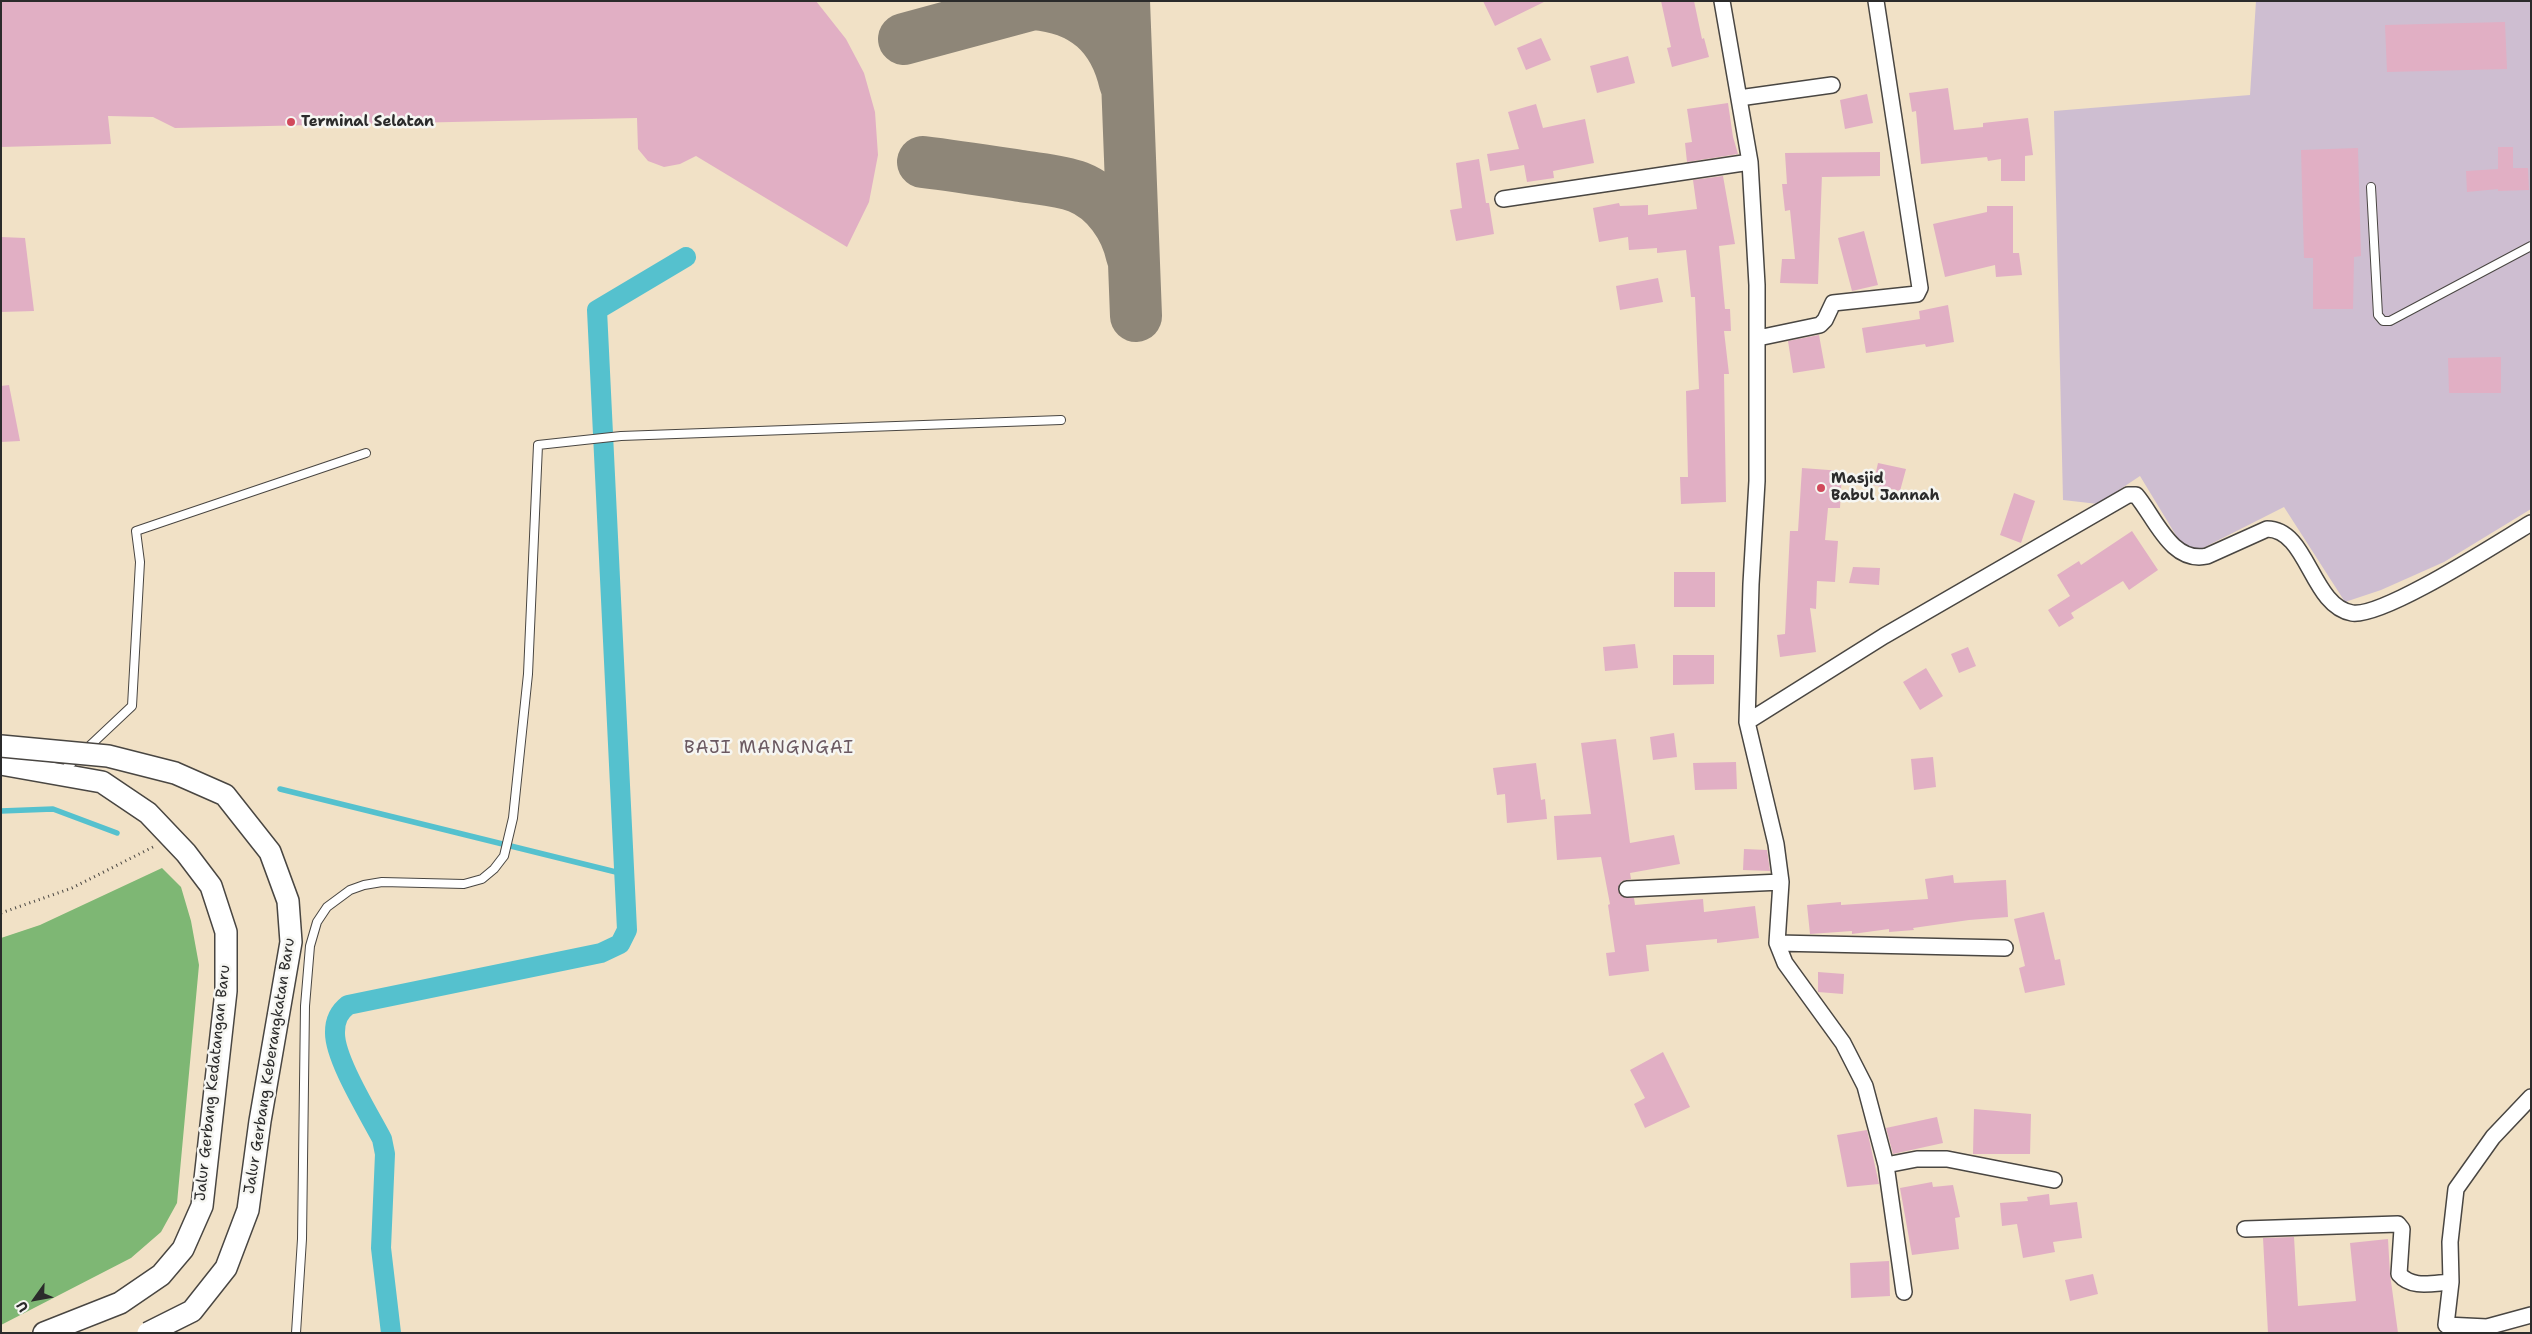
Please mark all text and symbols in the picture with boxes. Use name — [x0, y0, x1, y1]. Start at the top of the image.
place label: Terminal Selatan — [301, 113, 434, 131]
marker: Terminal Selatan — [285, 116, 297, 128]
place label: Masjid Babul Jannah — [1831, 470, 1940, 505]
marker: Masjid Babul Jannah — [1815, 482, 1827, 494]
district label: BAJI MANGNGAI — [682, 737, 856, 759]
street label: Jalur Gerbang Keberangkatan Baru — [241, 937, 299, 1195]
street label: Jalur Gerbang Kedatangan Baru — [192, 964, 234, 1202]
north arrow — [10, 1274, 60, 1324]
text: U — [12, 1298, 32, 1316]

